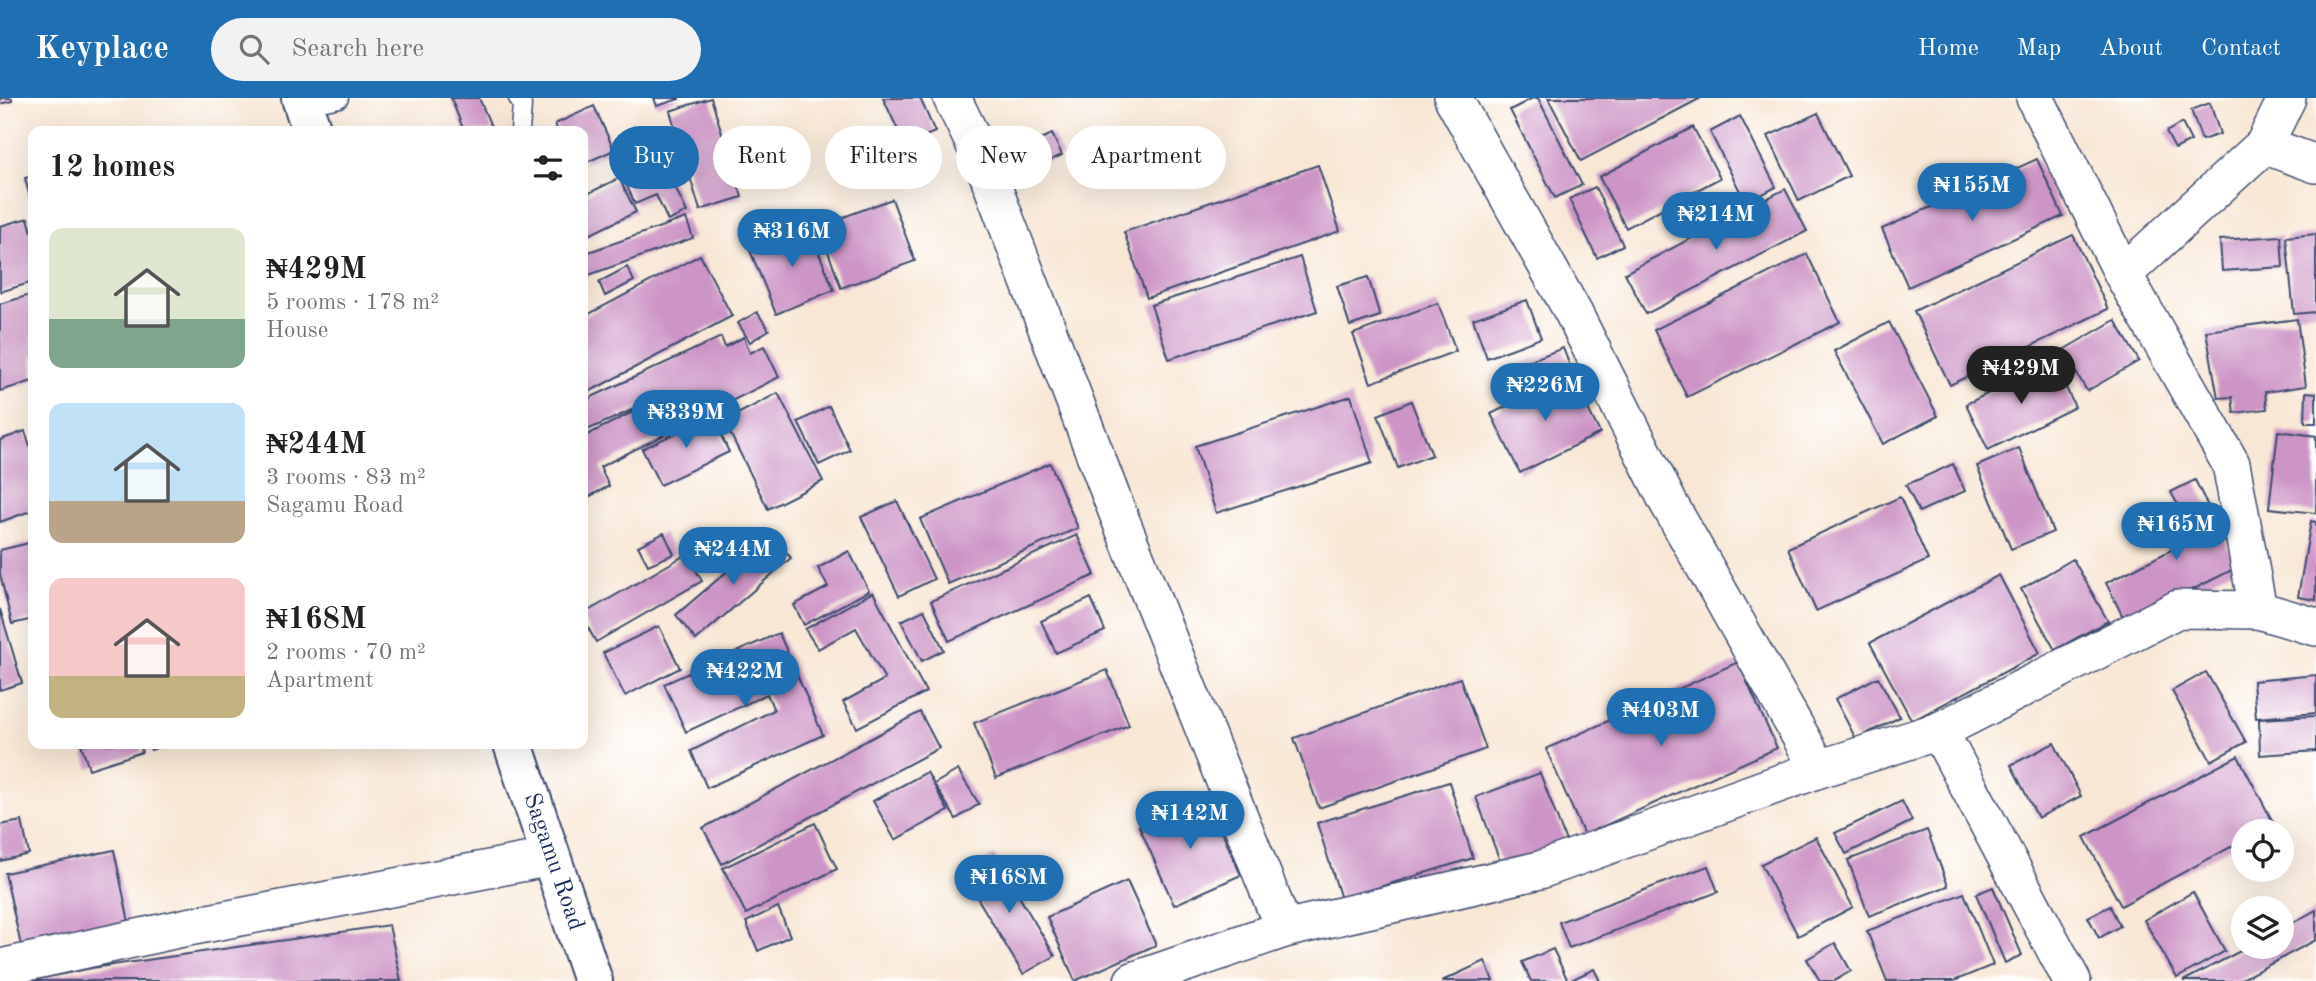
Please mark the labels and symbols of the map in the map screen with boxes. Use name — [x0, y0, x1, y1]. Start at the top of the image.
pin: ₦155M — [1923, 164, 2021, 223]
pin: ₦214M — [1667, 192, 1765, 252]
pin: ₦316M — [743, 209, 841, 269]
pin: ₦429M — [1972, 346, 2070, 406]
pin: ₦226M — [1496, 364, 1594, 423]
pin: ₦339M — [637, 390, 735, 450]
pin: ₦165M — [2127, 503, 2225, 562]
pin: ₦244M — [684, 528, 782, 587]
pin: ₦422M — [696, 650, 794, 709]
pin: ₦403M — [1612, 688, 1710, 748]
street label: Sagamu Road — [518, 790, 588, 934]
pin: ₦142M — [1141, 792, 1239, 851]
pin: ₦168M — [960, 856, 1058, 915]

